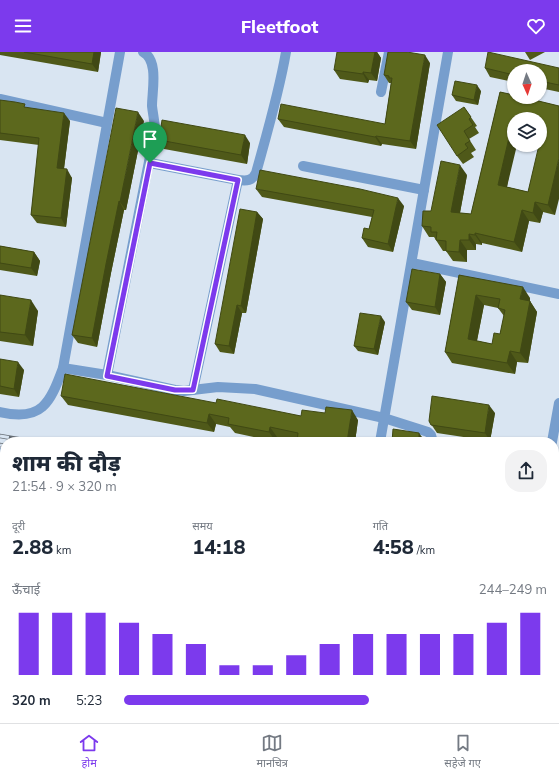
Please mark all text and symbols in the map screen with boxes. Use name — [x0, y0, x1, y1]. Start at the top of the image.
icon: menu — [12, 15, 34, 37]
text: Fleetfoot — [241, 15, 318, 38]
icon: heart — [525, 15, 547, 37]
north arrow — [507, 64, 547, 104]
map controls — [507, 64, 547, 152]
button: layers — [507, 112, 547, 152]
pin — [133, 122, 167, 163]
icon: arrive — [139, 128, 161, 150]
text: शाम की दौड़ — [12, 449, 120, 477]
button: share — [505, 450, 547, 492]
text: 21:54 · 9 × 320 m — [12, 478, 117, 494]
text: दूरी — [12, 519, 25, 533]
text: समय — [192, 519, 213, 533]
text: गति — [373, 519, 388, 533]
text: 2.88 — [12, 534, 53, 559]
text: 14:18 — [192, 534, 246, 559]
text: 4:58 — [373, 534, 414, 559]
text: km — [53, 543, 71, 557]
text: /km — [414, 543, 435, 557]
text: ऊँचाई — [12, 581, 40, 597]
text: 244–249 m — [479, 581, 547, 597]
text: 320 m — [12, 692, 51, 708]
text: 5:23 — [76, 692, 102, 708]
tab: होम — [78, 732, 100, 771]
tab: मानचित्र — [256, 732, 288, 771]
tab: सहेजे गए — [444, 732, 481, 771]

